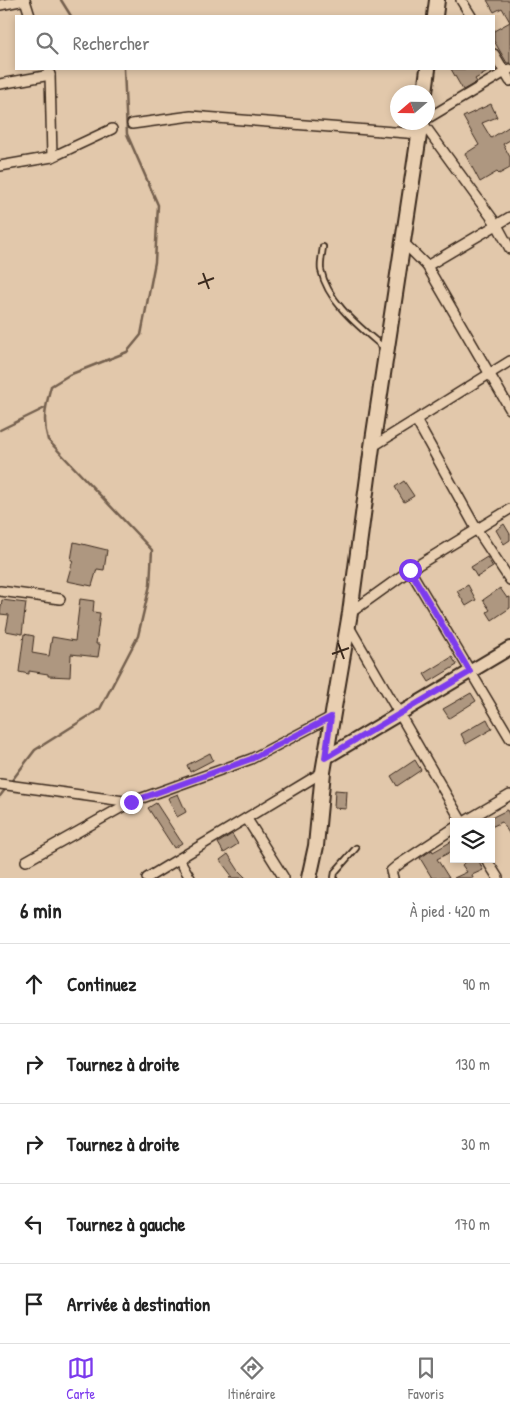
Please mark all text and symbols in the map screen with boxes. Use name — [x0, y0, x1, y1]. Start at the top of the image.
search box — [15, 15, 495, 70]
icon: search — [33, 29, 61, 57]
text: Rechercher — [73, 30, 150, 56]
north arrow — [390, 85, 435, 130]
route start — [399, 559, 422, 582]
route end — [120, 791, 143, 814]
map controls — [450, 818, 495, 863]
button: layers — [450, 818, 495, 863]
text: 6 min — [20, 896, 62, 925]
text: À pied · 420 m — [410, 900, 490, 922]
icon: ahead — [20, 970, 48, 998]
text: Continuez — [67, 971, 136, 997]
text: 90 m — [462, 973, 490, 995]
icon: right — [20, 1050, 48, 1078]
text: Tournez à droite — [67, 1051, 180, 1077]
text: 130 m — [455, 1053, 490, 1075]
icon: right — [20, 1130, 48, 1158]
text: Tournez à droite — [67, 1131, 180, 1157]
text: 30 m — [461, 1133, 490, 1155]
icon: left — [20, 1210, 48, 1238]
text: Tournez à gauche — [67, 1211, 185, 1237]
text: 170 m — [455, 1213, 490, 1235]
icon: arrive — [20, 1290, 48, 1318]
text: Arrivée à destination — [67, 1291, 210, 1317]
tab: Carte — [66, 1354, 95, 1403]
tab: Itinéraire — [227, 1354, 276, 1403]
tab: Favoris — [408, 1354, 444, 1403]

